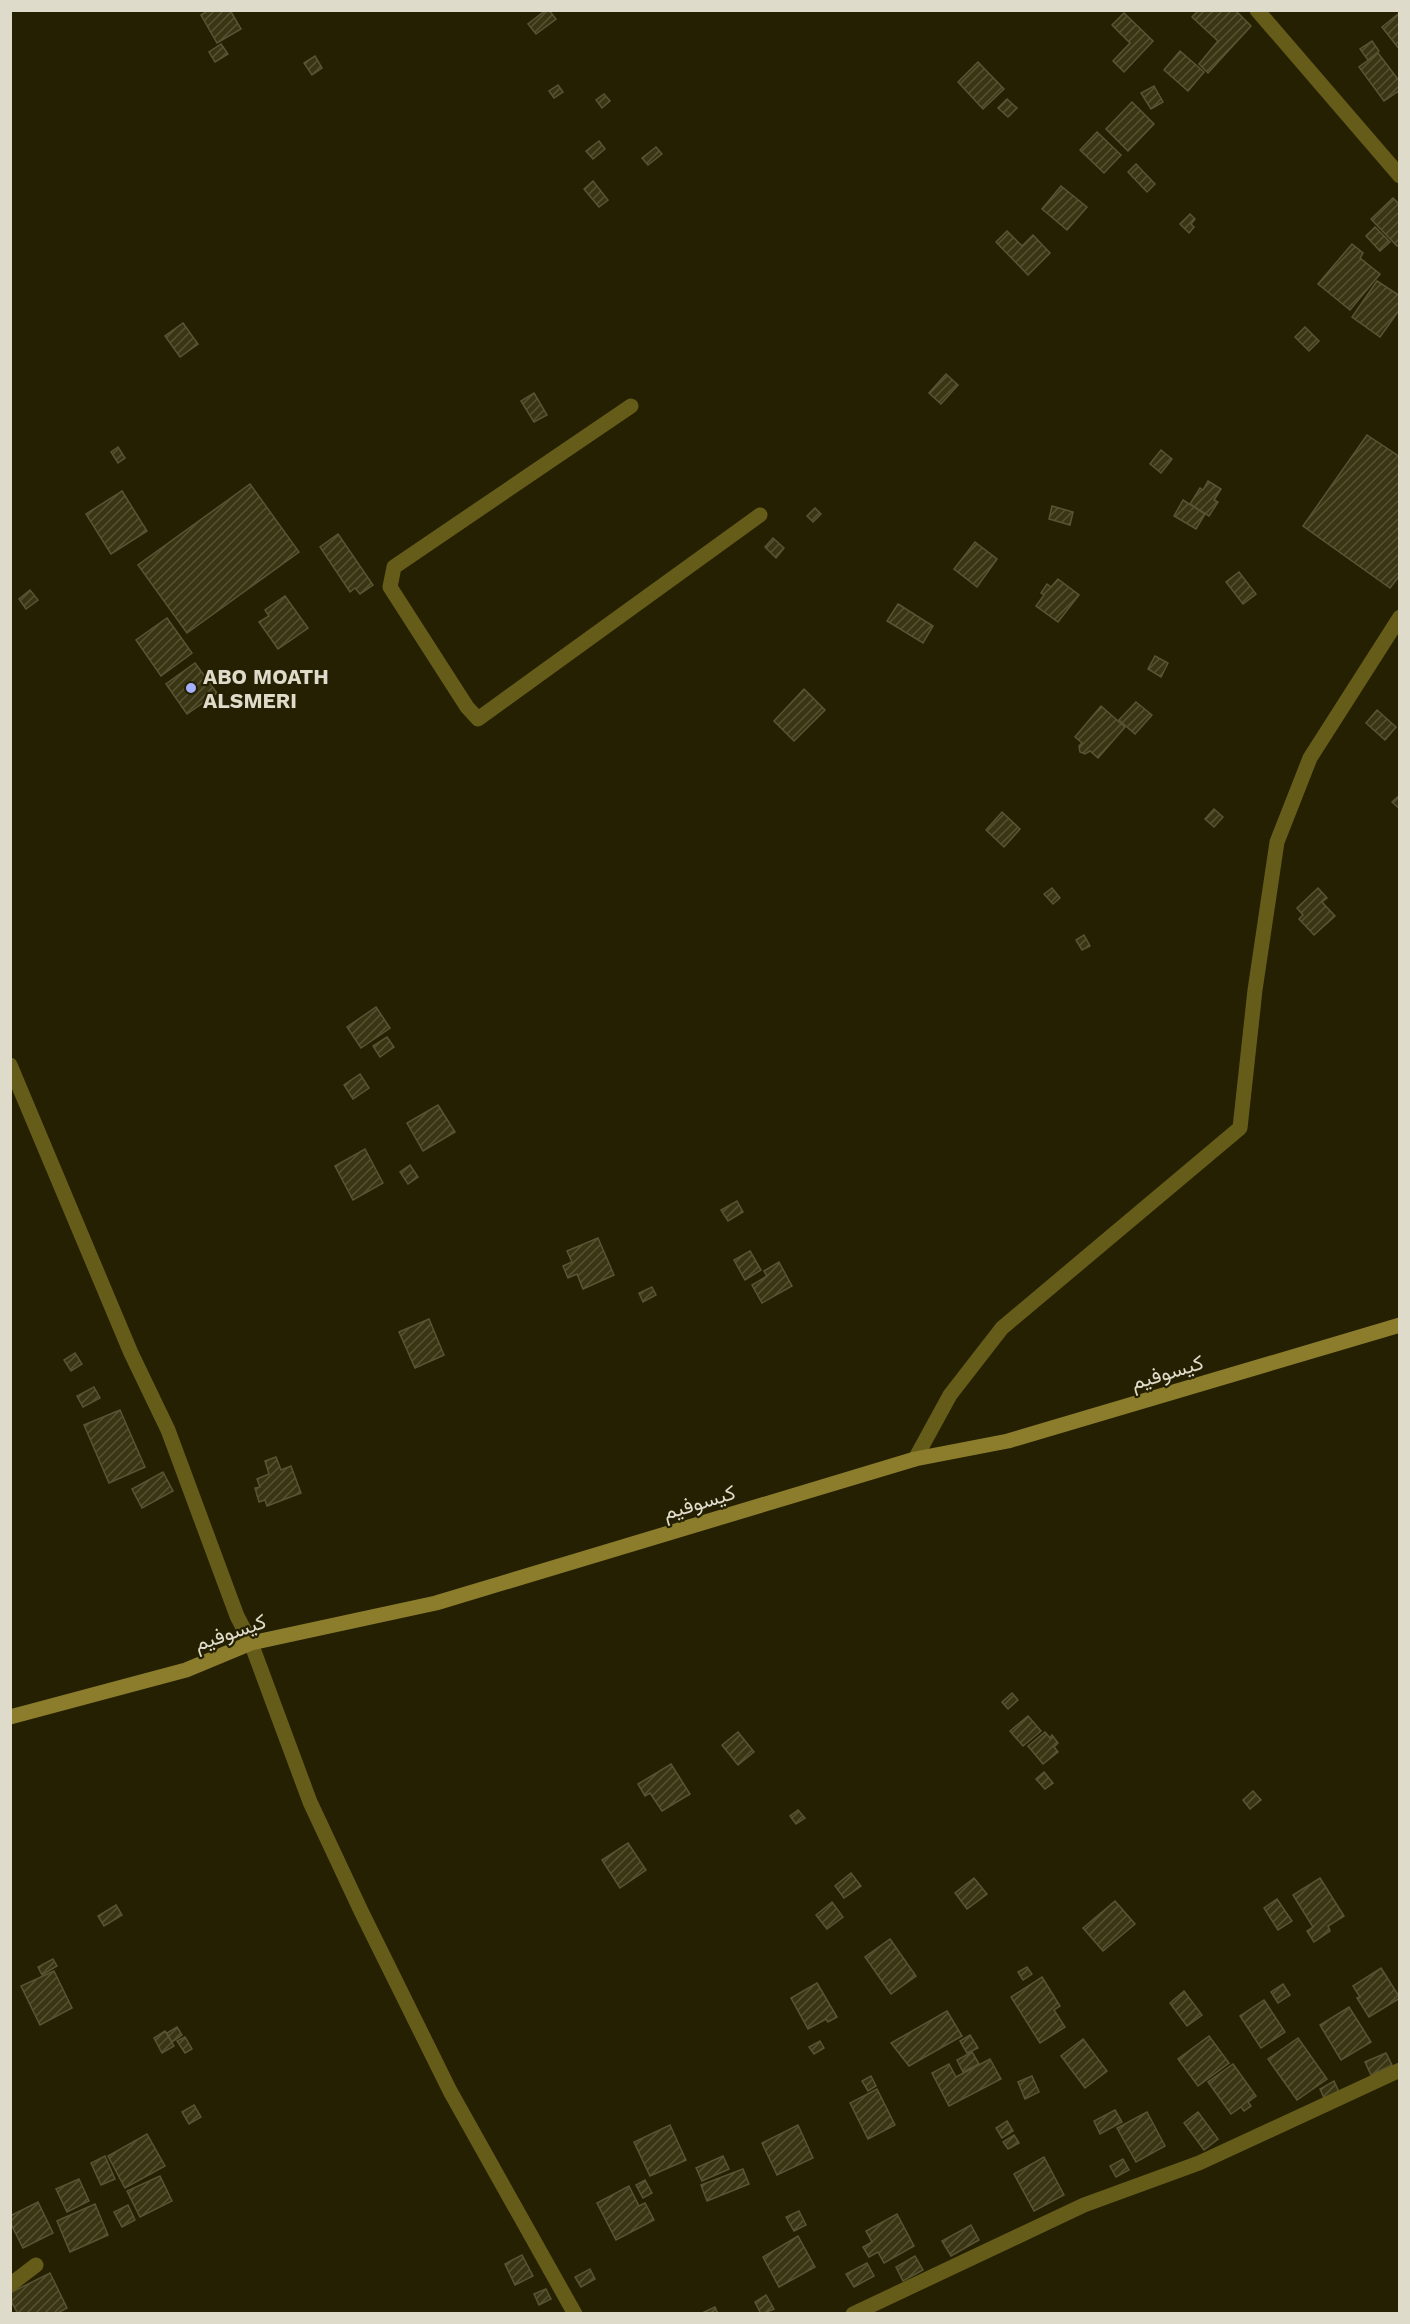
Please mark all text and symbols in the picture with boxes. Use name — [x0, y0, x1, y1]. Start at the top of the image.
place label: ABO MOATH ALSMERI — [203, 664, 329, 713]
marker: ABO MOATH ALSMERI — [184, 681, 198, 695]
street label: كيسوفيم — [1128, 1349, 1207, 1397]
street label: كيسوفيم — [660, 1479, 739, 1527]
street label: كيسوفيم — [191, 1608, 270, 1658]

